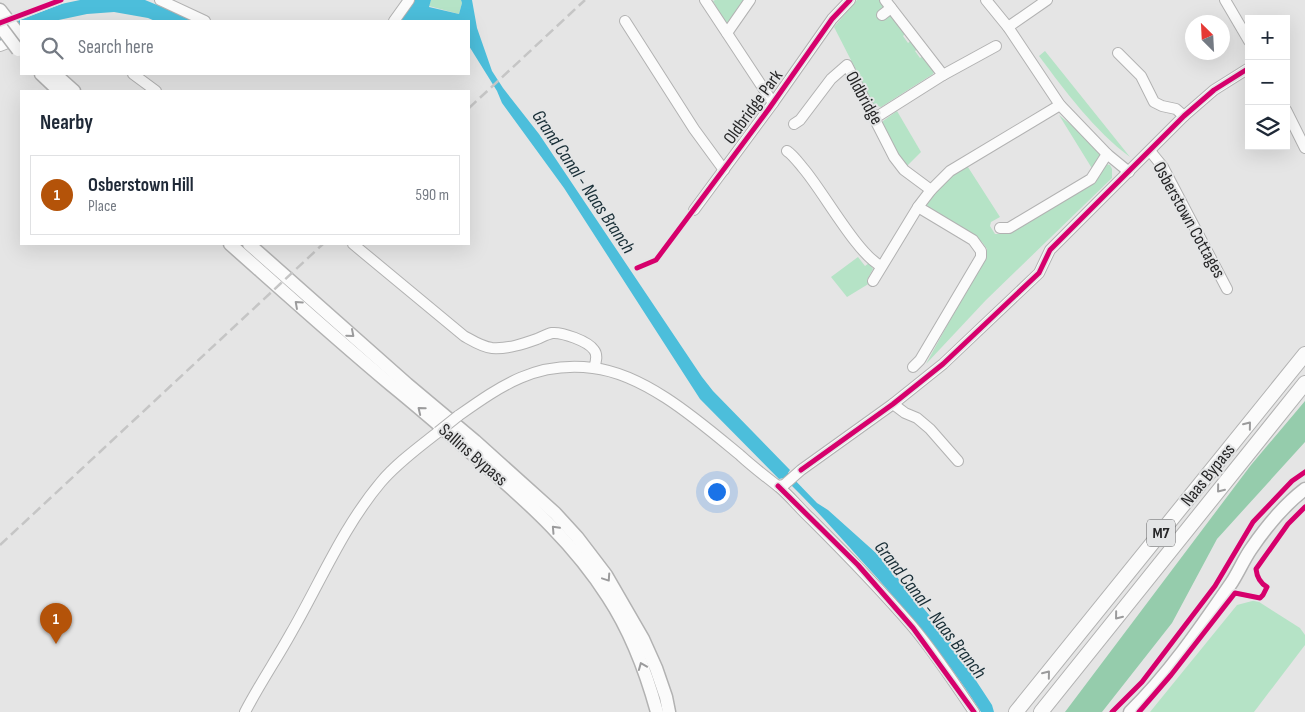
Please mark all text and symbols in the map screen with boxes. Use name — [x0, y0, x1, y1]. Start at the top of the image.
north arrow — [1185, 15, 1230, 60]
map controls — [1245, 15, 1290, 150]
button: + — [1245, 15, 1290, 60]
search box — [20, 20, 470, 75]
icon: search — [38, 34, 66, 62]
text: Search here — [78, 36, 154, 59]
button: − — [1245, 60, 1290, 105]
street label: Oldbridge Park — [719, 66, 787, 148]
street label: Oldbridge — [841, 68, 887, 128]
button: layers — [1245, 105, 1290, 150]
water label: Grand Canal - Naas Branch — [526, 106, 640, 258]
text: Nearby — [40, 110, 93, 135]
street label: Osberstown Cottages — [1148, 158, 1230, 282]
text: Osberstown Hill — [88, 174, 194, 197]
text: 1 — [54, 186, 60, 205]
text: 590 m — [416, 186, 449, 205]
text: Place — [88, 197, 117, 216]
one-way arrow — [294, 301, 303, 310]
one-way arrow — [345, 329, 354, 337]
one-way arrow — [418, 407, 427, 415]
street label: Sallins Bypass — [434, 420, 512, 490]
one-way arrow — [1242, 422, 1250, 431]
street label: Naas Bypass — [1176, 440, 1240, 510]
your location — [704, 479, 730, 505]
one-way arrow — [1217, 483, 1225, 492]
road number: M7 — [1147, 520, 1175, 546]
one-way arrow — [552, 526, 561, 535]
water label: Grand Canal - Naas Branch — [869, 537, 991, 683]
one-way arrow — [601, 573, 611, 582]
pin: 1 — [40, 603, 72, 644]
one-way arrow — [1116, 610, 1124, 619]
one-way arrow — [638, 662, 648, 671]
one-way arrow — [1041, 671, 1049, 680]

